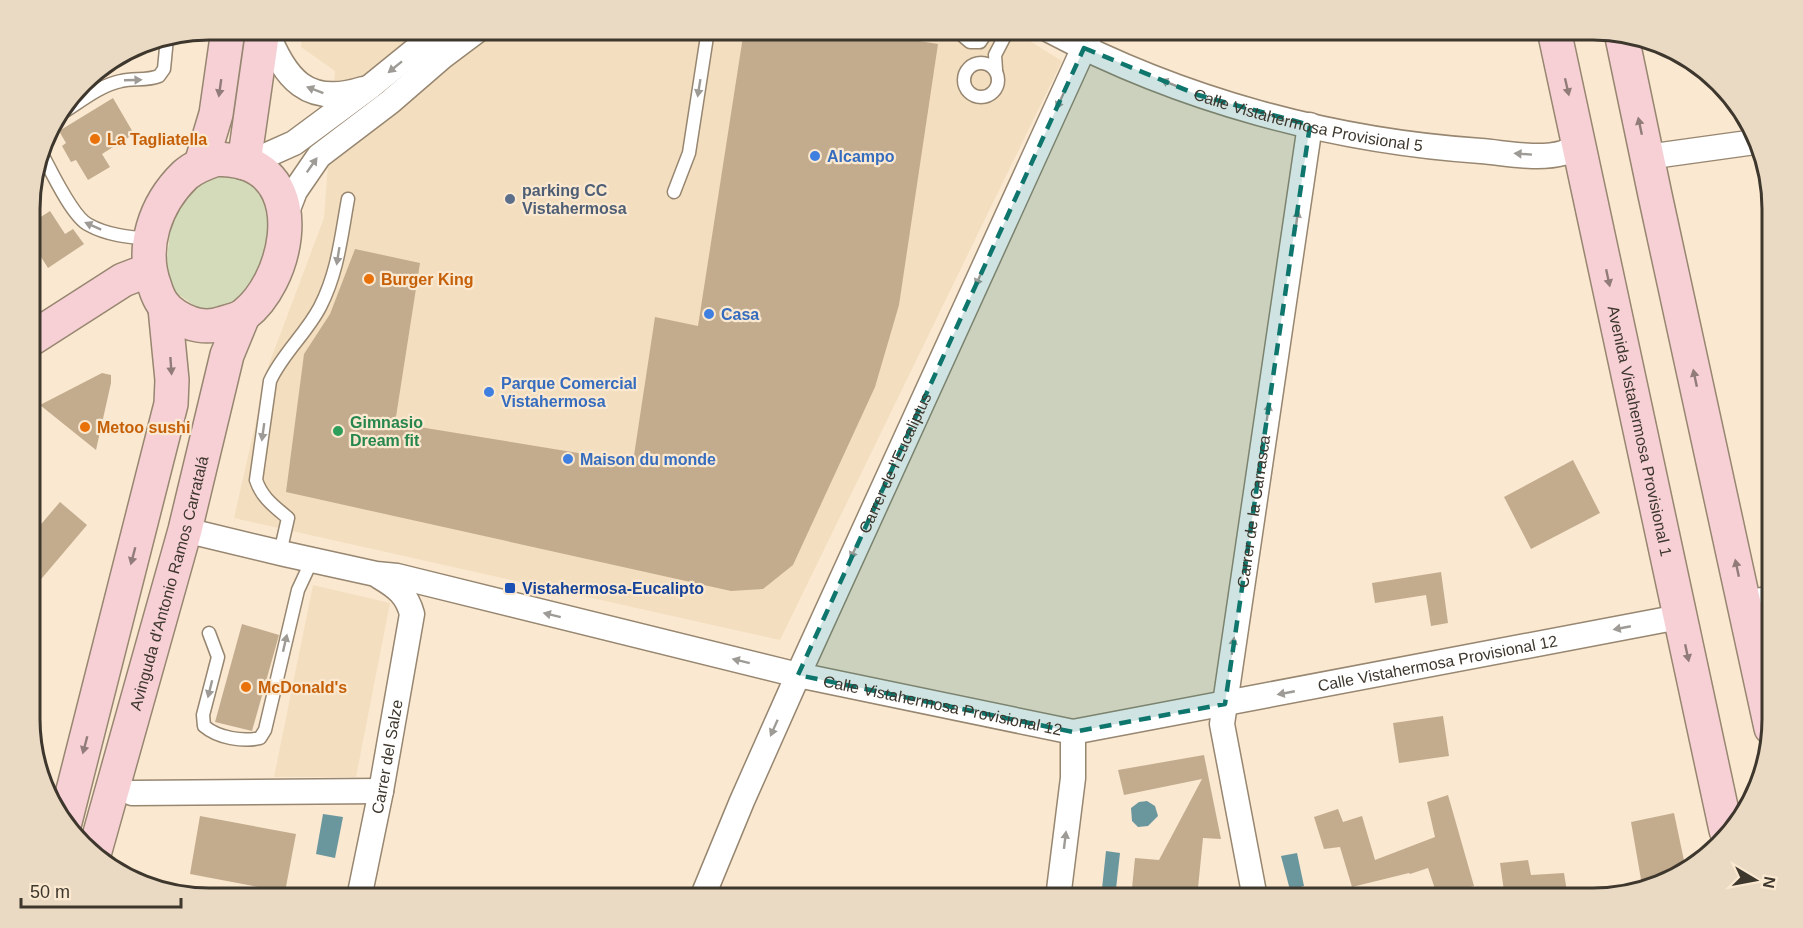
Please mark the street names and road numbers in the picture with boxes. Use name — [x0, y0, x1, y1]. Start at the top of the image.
street label: Calle Vistahermosa Provisional 5 — [1192, 85, 1424, 154]
street label: Avenida Vistahermosa Provisional 1 — [1605, 304, 1675, 558]
street label: Carrer de l'Eucaliptus — [856, 390, 935, 536]
street label: Carrer de la Carrasca — [1234, 434, 1273, 589]
street label: Avinguda d'Antonio Ramos Carratalá — [127, 454, 212, 712]
street label: Calle Vistahermosa Provisional 12 — [1316, 632, 1559, 694]
street label: Calle Vistahermosa Provisional 12 — [822, 672, 1064, 739]
street label: Carrer del Salze — [369, 698, 406, 815]

